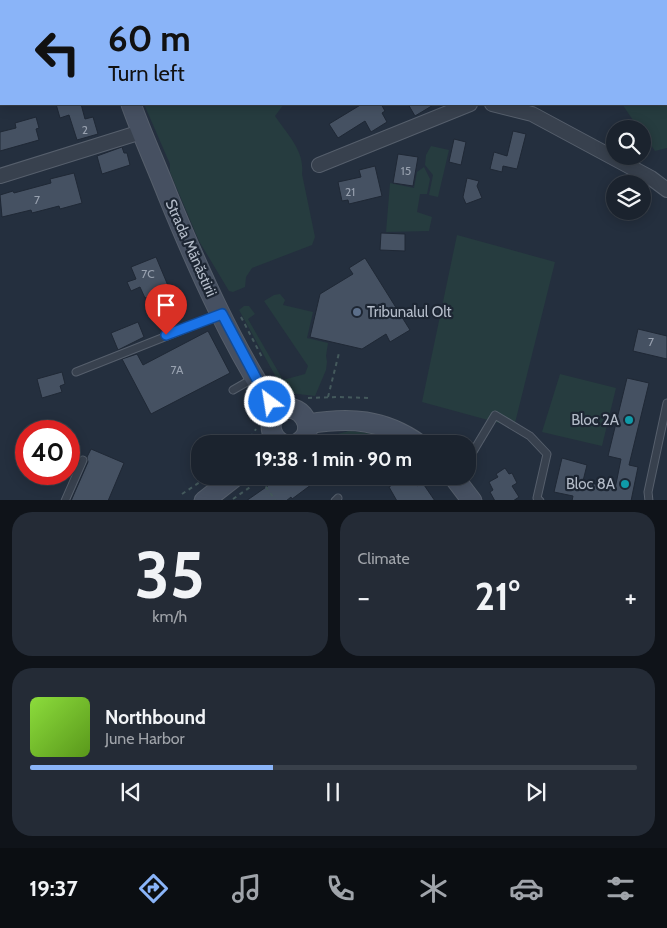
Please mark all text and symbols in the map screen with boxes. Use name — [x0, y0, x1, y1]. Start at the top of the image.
text: 60 m — [108, 17, 191, 60]
icon: left — [25, 20, 90, 85]
text: Turn left — [108, 60, 185, 87]
map controls — [606, 120, 651, 220]
button: search — [606, 120, 651, 165]
house number: 2 — [82, 122, 88, 137]
house number: 15 — [401, 163, 411, 178]
button: layers — [606, 175, 651, 220]
house number: 21 — [345, 184, 355, 199]
house number: 7 — [34, 192, 40, 207]
street label: Strada Mănăstirii — [161, 196, 221, 300]
house number: 7C — [141, 266, 155, 281]
pin — [145, 284, 187, 335]
icon: arrive — [152, 291, 180, 319]
place label: Tribunalul Olt — [367, 303, 452, 321]
marker: Tribunalul Olt — [351, 306, 363, 318]
house number: 7 — [648, 334, 654, 349]
house number: 7A — [171, 362, 184, 377]
position arrow — [243, 375, 295, 427]
place label: Bloc 2A — [571, 411, 620, 429]
marker: Bloc 2A — [623, 414, 635, 426]
speed limit sign: 40 — [15, 420, 80, 485]
text: 19:38 · 1 min · 90 m — [255, 448, 412, 471]
place label: Bloc 8A — [566, 475, 616, 493]
marker: Bloc 8A — [619, 478, 631, 490]
text: 35 — [135, 535, 205, 614]
text: Climate — [358, 549, 410, 568]
text: 21° — [475, 573, 520, 620]
text: − — [358, 580, 370, 614]
text: + — [625, 580, 637, 614]
text: km/h — [152, 607, 187, 626]
text: Northbound — [105, 706, 206, 729]
text: June Harbor — [105, 729, 185, 748]
icon: previous — [117, 778, 145, 806]
icon: pause — [319, 778, 347, 806]
icon: next — [522, 778, 550, 806]
icon: directions — [136, 871, 171, 906]
icon: music — [229, 871, 264, 906]
icon: phone — [323, 871, 358, 906]
icon: climate — [416, 871, 451, 906]
icon: car — [509, 871, 544, 906]
icon: filters — [603, 871, 638, 906]
text: 19:37 — [29, 875, 78, 902]

